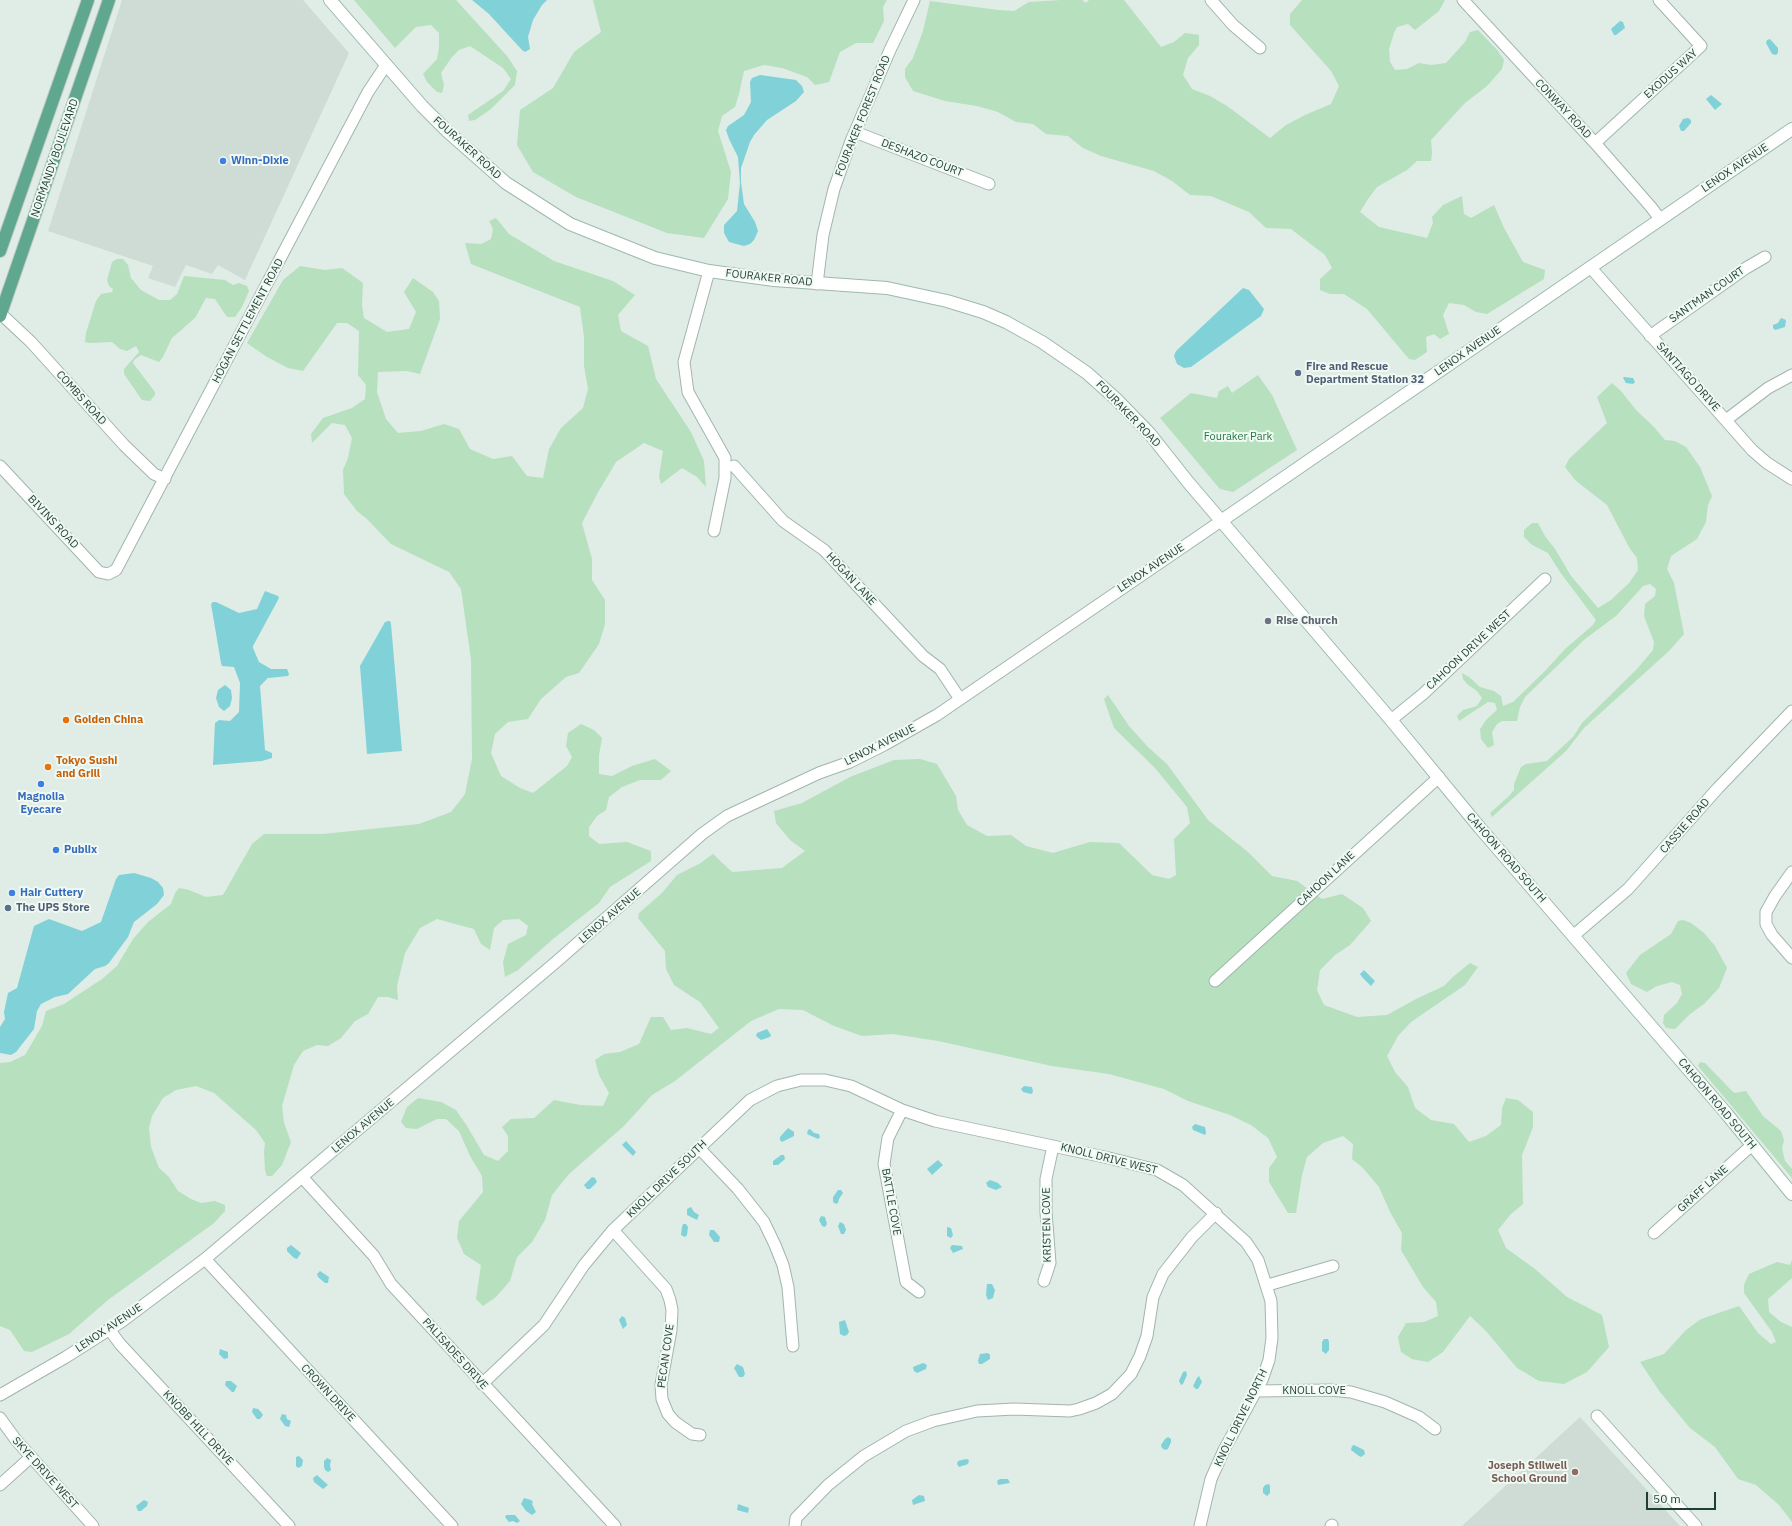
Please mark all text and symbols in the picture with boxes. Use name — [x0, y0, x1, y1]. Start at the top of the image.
street label: EXODUS WAY — [1642, 47, 1700, 101]
street label: FOURAKER FOREST ROAD — [833, 53, 893, 179]
street label: CONWAY ROAD — [1532, 77, 1594, 141]
street label: NORMANDY BOULEVARD — [28, 97, 82, 219]
street label: FOURAKER ROAD — [430, 114, 504, 182]
street label: DESHAZO COURT — [879, 136, 965, 180]
street label: LENOX AVENUE — [1699, 141, 1771, 195]
place label: Winn-Dixie — [231, 154, 289, 168]
marker: Winn-Dixie — [218, 156, 228, 166]
street label: HOGAN SETTLEMENT ROAD — [209, 256, 287, 386]
street label: SANTMAN COURT — [1667, 264, 1747, 326]
street label: FOURAKER ROAD — [725, 267, 813, 289]
street label: LENOX AVENUE — [1432, 323, 1504, 379]
street label: SANTIAGO DRIVE — [1653, 340, 1723, 414]
place label: Fire and Rescue Department Station 32 — [1306, 360, 1424, 386]
street label: COMBS ROAD — [53, 368, 109, 428]
marker: Fire and Rescue Department Station 32 — [1293, 368, 1303, 378]
street label: FOURAKER ROAD — [1093, 378, 1163, 450]
park label: Fouraker Park — [1204, 430, 1272, 444]
street label: BIVINS ROAD — [25, 492, 81, 552]
street label: LENOX AVENUE — [1115, 541, 1187, 595]
street label: HOGAN LANE — [823, 550, 879, 608]
street label: CAHOON DRIVE WEST — [1424, 607, 1514, 693]
place label: Rise Church — [1276, 614, 1338, 628]
marker: Rise Church — [1263, 616, 1273, 626]
place label: Golden China — [74, 713, 143, 727]
marker: Golden China — [61, 715, 71, 725]
street label: LENOX AVENUE — [842, 721, 918, 769]
place label: Tokyo Sushi and Grill — [56, 754, 117, 780]
marker: Tokyo Sushi and Grill — [43, 762, 53, 772]
marker: Magnolia Eyecare — [36, 779, 46, 789]
place label: Magnolia Eyecare — [18, 790, 64, 816]
street label: CASSIE ROAD — [1657, 796, 1713, 856]
street label: CAHOON ROAD SOUTH — [1463, 810, 1549, 906]
place label: Publix — [64, 843, 97, 857]
marker: Publix — [51, 845, 61, 855]
street label: CAHOON LANE — [1294, 849, 1358, 909]
street label: LENOX AVENUE — [576, 885, 644, 947]
place label: Hair Cuttery — [20, 886, 83, 900]
marker: Hair Cuttery — [7, 888, 17, 898]
place label: The UPS Store — [16, 901, 90, 915]
marker: The UPS Store — [3, 903, 13, 913]
street label: CAHOON ROAD SOUTH — [1675, 1056, 1759, 1152]
street label: LENOX AVENUE — [329, 1096, 397, 1156]
street label: KNOLL DRIVE SOUTH — [624, 1137, 710, 1221]
street label: KNOLL DRIVE WEST — [1059, 1141, 1159, 1177]
street label: GRAFF LANE — [1675, 1163, 1731, 1215]
street label: BATTLE COVE — [879, 1167, 903, 1237]
street label: KRISTEN COVE — [1040, 1187, 1054, 1263]
street label: LENOX AVENUE — [73, 1301, 145, 1355]
street label: PALISADES DRIVE — [420, 1316, 490, 1392]
street label: PECAN COVE — [655, 1323, 677, 1389]
street label: CROWN DRIVE — [298, 1362, 358, 1424]
street label: KNOLL DRIVE NORTH — [1212, 1367, 1270, 1469]
street label: KNOLL COVE — [1282, 1384, 1346, 1398]
street label: KNOBB HILL DRIVE — [160, 1388, 236, 1468]
street label: SKYE DRIVE WEST — [9, 1434, 81, 1512]
place label: Joseph Stilwell School Ground — [1488, 1459, 1567, 1485]
marker: Joseph Stilwell School Ground — [1570, 1467, 1580, 1477]
scale bar — [1648, 1484, 1718, 1510]
text: 50 m — [1653, 1491, 1681, 1506]

